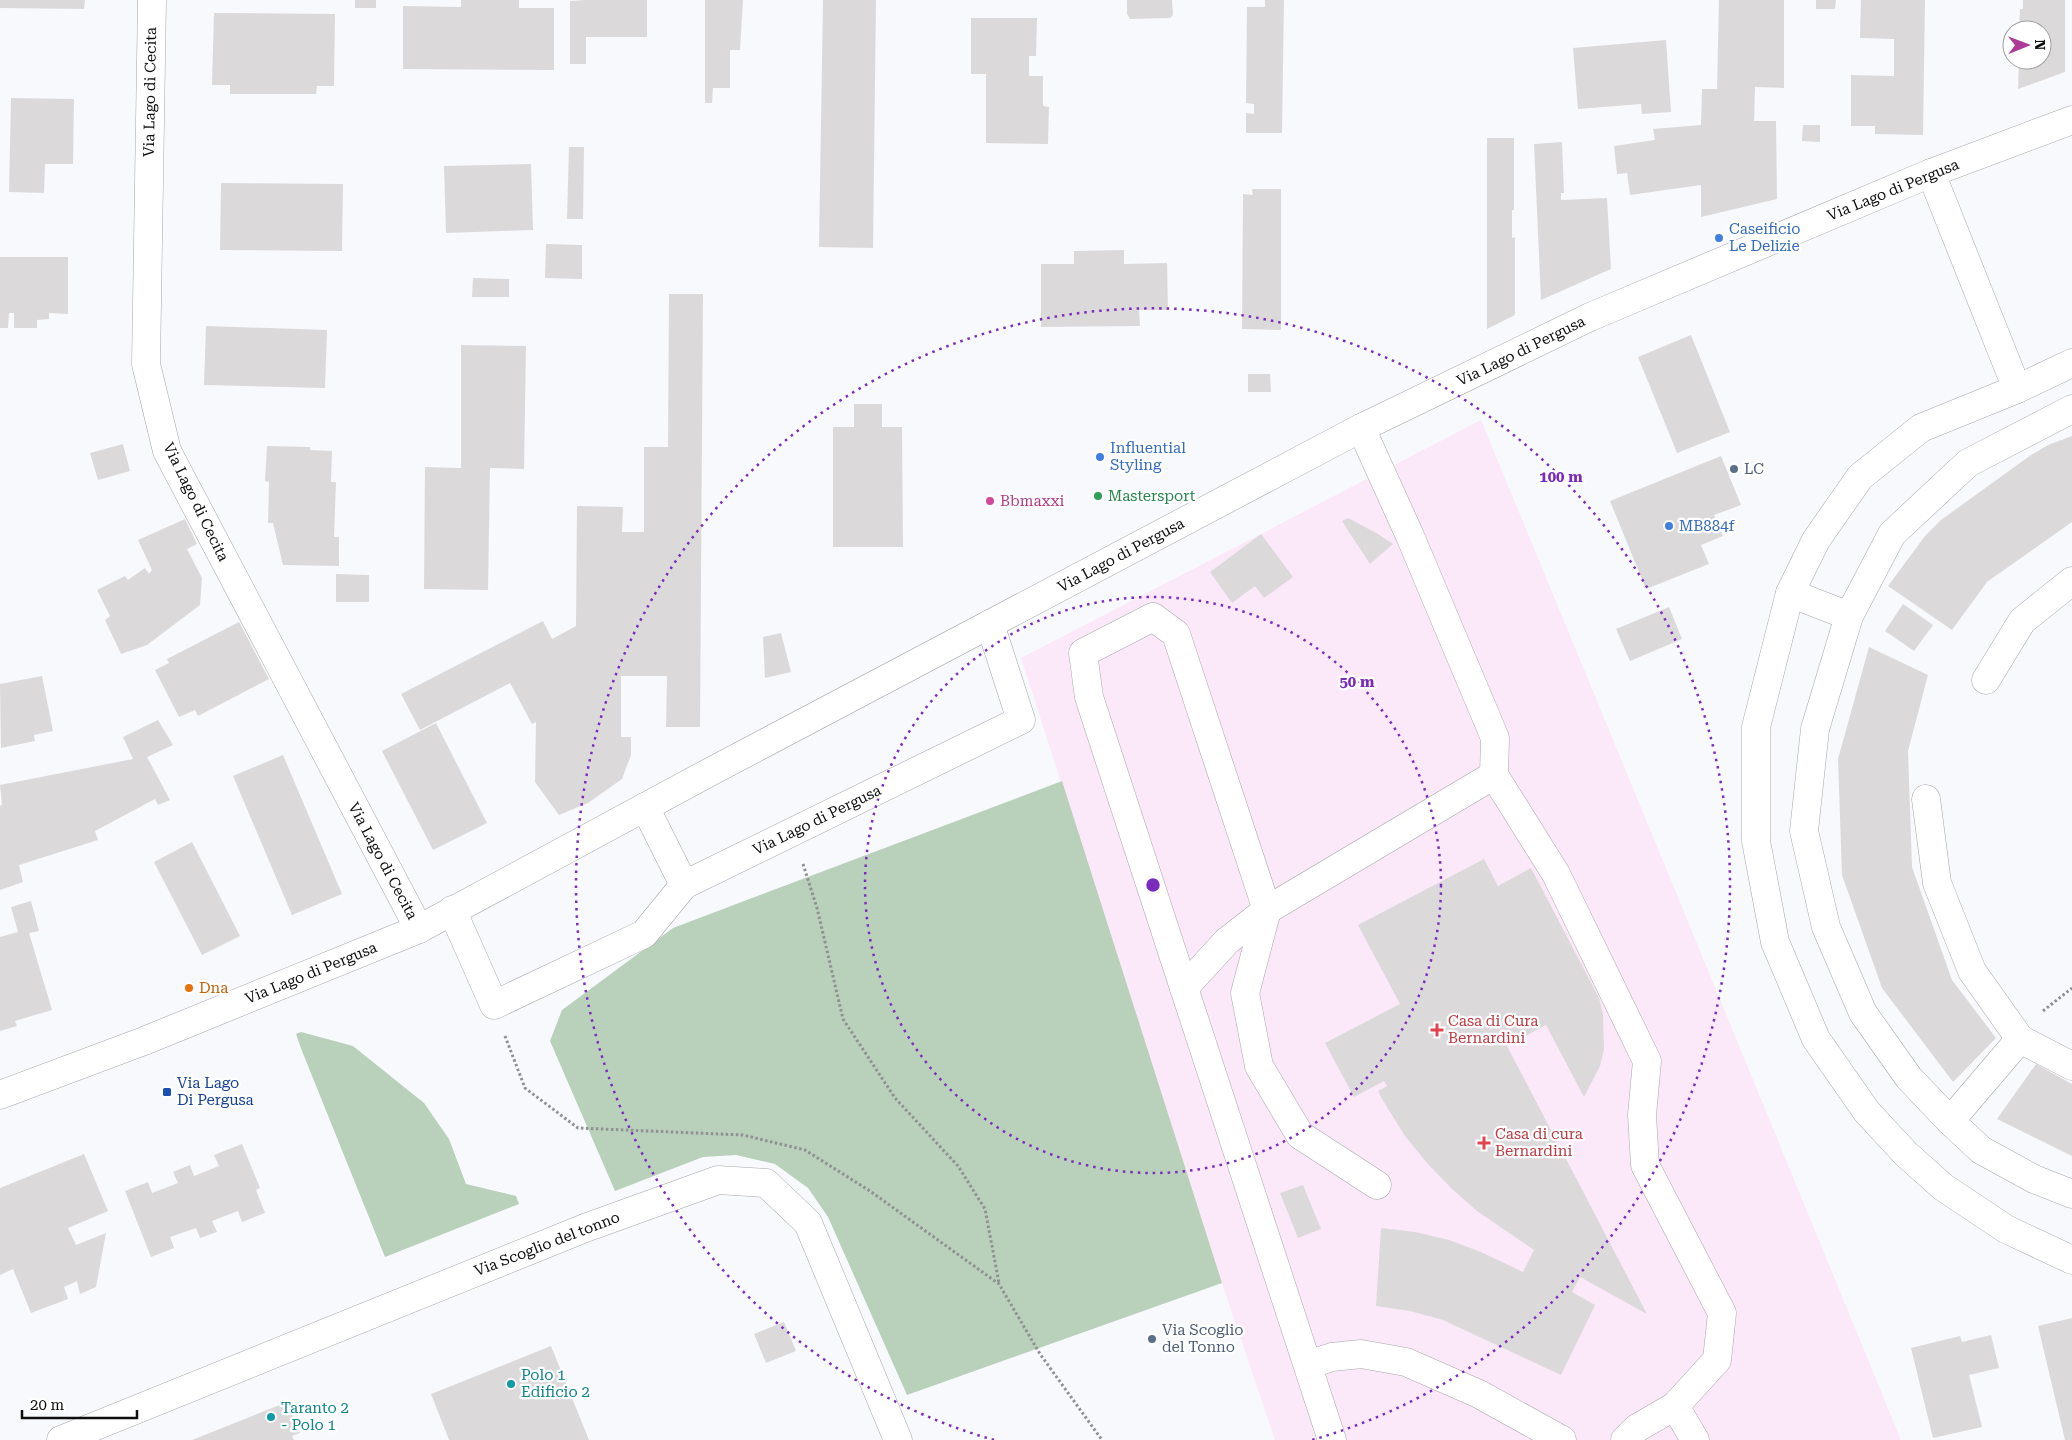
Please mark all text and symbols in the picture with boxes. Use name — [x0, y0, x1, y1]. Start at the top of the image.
north arrow — [2002, 20, 2052, 70]
street label: Via Lago di Cecita — [140, 27, 160, 157]
text: N — [2032, 39, 2048, 51]
street label: Via Lago di Pergusa — [1824, 155, 1962, 225]
place label: Caseificio Le Delizie — [1729, 220, 1800, 255]
marker: Caseificio Le Delizie — [1713, 232, 1725, 244]
street label: Via Lago di Pergusa — [1454, 312, 1588, 390]
place label: Influential Styling — [1110, 439, 1186, 474]
street label: Via Lago di Cecita — [159, 440, 233, 564]
marker: Influential Styling — [1094, 451, 1106, 463]
place label: LC — [1744, 460, 1764, 478]
marker: LC — [1728, 463, 1740, 475]
text: 100 m — [1539, 468, 1583, 486]
place label: Mastersport — [1108, 487, 1196, 505]
marker: Mastersport — [1092, 490, 1104, 502]
place label: Bbmaxxi — [1000, 492, 1064, 510]
marker: Bbmaxxi — [984, 495, 996, 507]
street label: Via Lago di Pergusa — [1055, 514, 1187, 596]
place label: MB884f — [1679, 517, 1736, 535]
marker: MB884f — [1663, 520, 1675, 532]
text: 50 m — [1339, 673, 1375, 691]
street label: Via Lago di Pergusa — [750, 781, 884, 859]
street label: Via Lago di Cecita — [345, 799, 421, 923]
centre of rings — [1144, 876, 1162, 894]
street label: Via Lago di Pergusa — [242, 938, 380, 1008]
place label: Dna — [199, 979, 228, 997]
marker: Dna — [183, 982, 195, 994]
place label: Casa di Cura Bernardini — [1448, 1012, 1538, 1047]
marker: Casa di Cura Bernardini — [1430, 1023, 1444, 1037]
place label: Via Lago Di Pergusa — [177, 1074, 254, 1109]
marker: Via Lago Di Pergusa — [161, 1086, 173, 1098]
place label: Casa di cura Bernardini — [1495, 1125, 1583, 1160]
marker: Casa di cura Bernardini — [1477, 1136, 1491, 1150]
street label: Via Scoglio del tonno — [472, 1208, 622, 1280]
place label: Via Scoglio del Tonno — [1162, 1321, 1243, 1356]
marker: Via Scoglio del Tonno — [1146, 1333, 1158, 1345]
place label: Polo 1 Edificio 2 — [521, 1366, 590, 1401]
marker: Polo 1 Edificio 2 — [505, 1378, 517, 1390]
scale bar — [22, 1388, 138, 1420]
text: 20 m — [30, 1396, 65, 1414]
place label: Taranto 2 - Polo 1 — [281, 1399, 349, 1434]
marker: Taranto 2 - Polo 1 — [265, 1411, 277, 1423]

